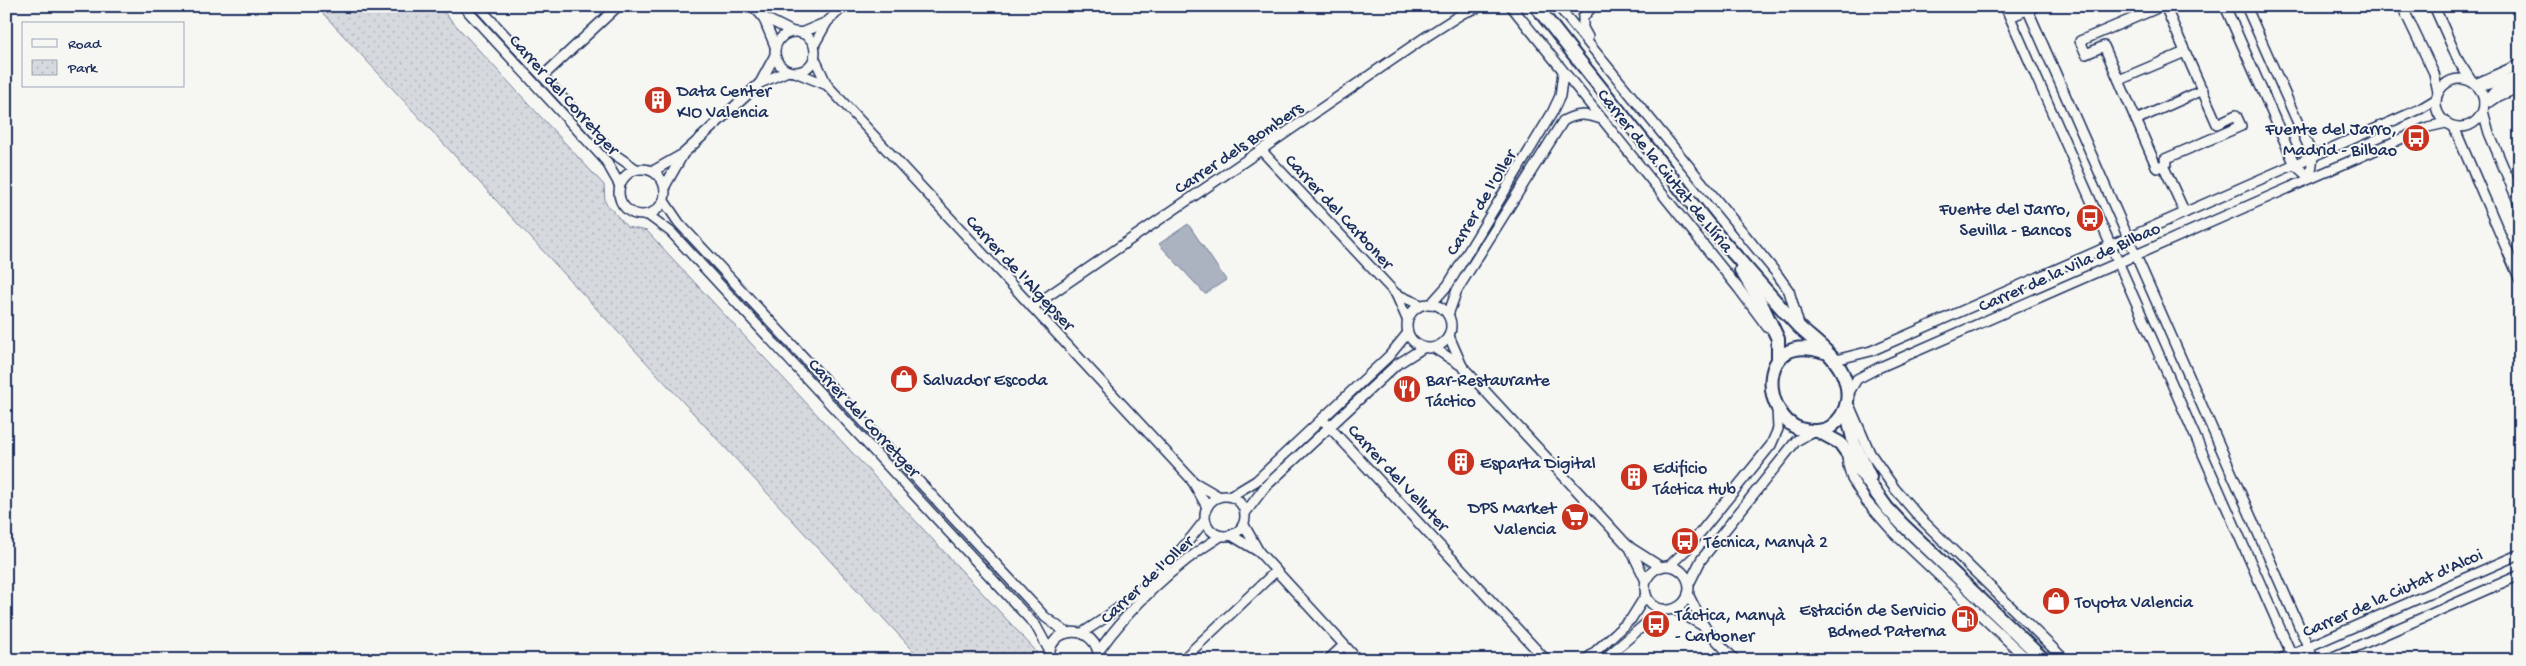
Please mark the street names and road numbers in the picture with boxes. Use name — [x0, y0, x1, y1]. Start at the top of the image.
street label: Carrer del Corretger — [504, 31, 624, 161]
street label: Carrer de la Ciutat de Llíria — [1592, 85, 1737, 258]
street label: Carrer dels Bombers — [1171, 98, 1309, 200]
street label: Carrer de l'Oller — [1442, 145, 1523, 260]
street label: Carrer del Carboner — [1279, 151, 1398, 276]
street label: Carrer de l'Algepser — [960, 212, 1079, 337]
street label: Carrer de la Vila de Bilbao — [1976, 219, 2164, 318]
street label: Carrer del Corretger — [803, 355, 925, 484]
street label: Carrer del Velluter — [1342, 421, 1453, 538]
street label: Carrer de l'Oller — [1097, 531, 1200, 629]
street label: Carrer de la Ciutat d'Alcoi — [2300, 545, 2486, 644]

